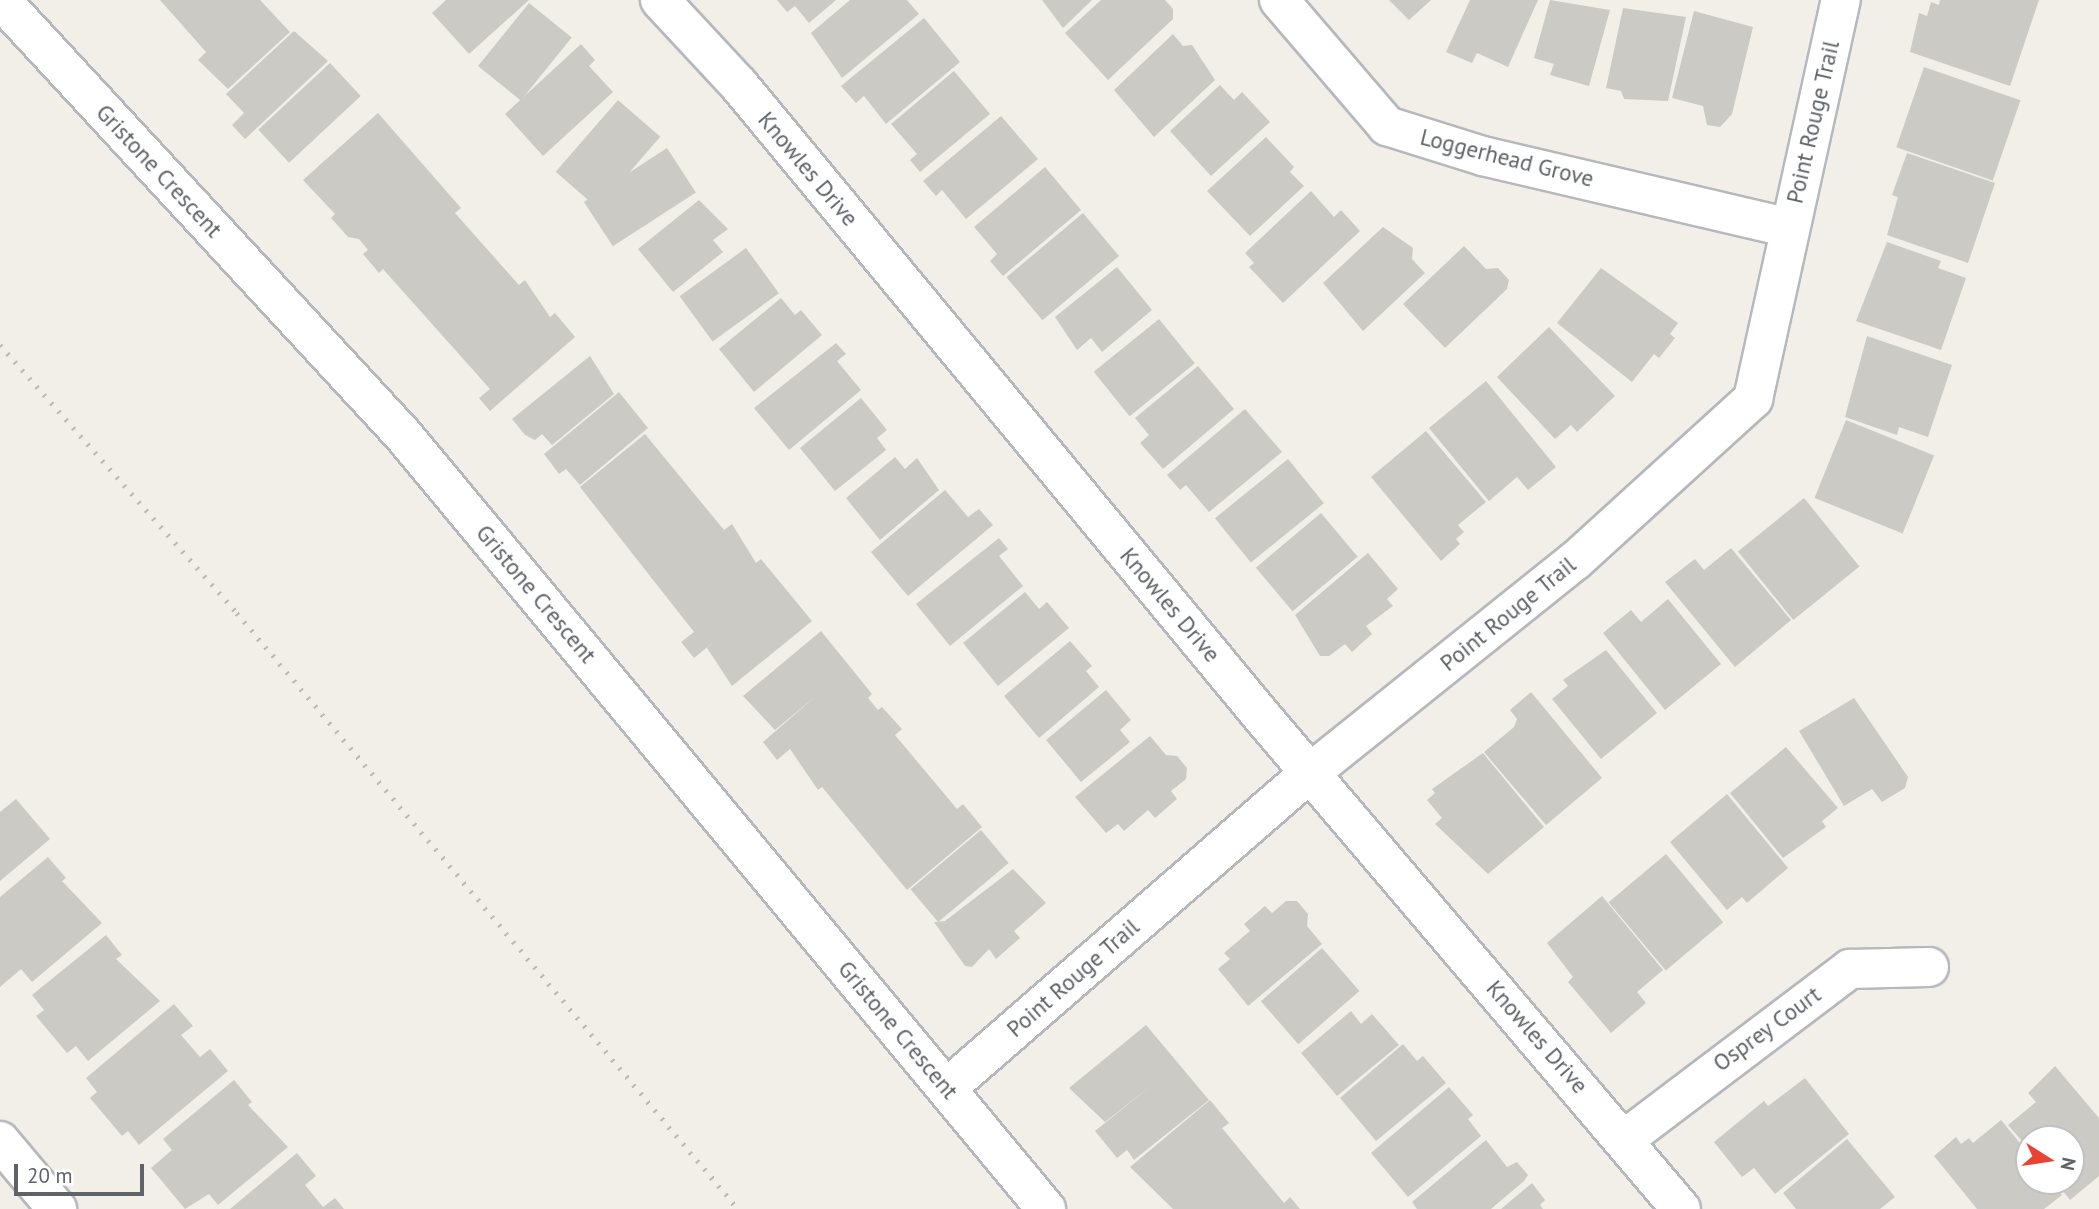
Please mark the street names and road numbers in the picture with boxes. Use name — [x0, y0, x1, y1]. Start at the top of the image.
street label: Point Rouge Trail — [1781, 38, 1845, 206]
street label: Gristone Crescent — [90, 99, 228, 243]
street label: Knowles Drive — [752, 106, 864, 232]
street label: Loggerhead Grove — [1417, 123, 1597, 193]
street label: Gristone Crescent — [470, 519, 602, 669]
street label: Knowles Drive — [1114, 542, 1226, 668]
street label: Point Rouge Trail — [1434, 551, 1582, 677]
street label: Point Rouge Trail — [1001, 913, 1145, 1043]
street label: Gristone Crescent — [832, 955, 964, 1105]
street label: Knowles Drive — [1480, 975, 1594, 1099]
street label: Osprey Court — [1707, 980, 1827, 1078]

